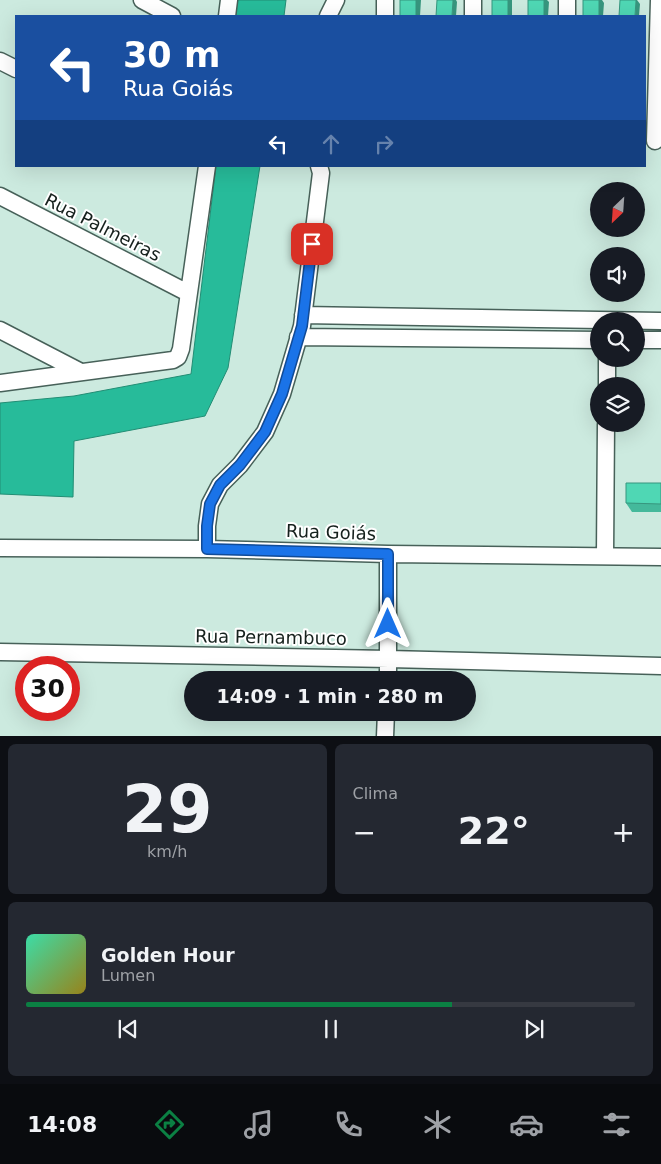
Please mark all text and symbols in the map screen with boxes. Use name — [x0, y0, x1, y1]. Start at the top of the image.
icon: left — [40, 35, 105, 100]
text: 30 m — [123, 35, 220, 75]
text: Rua Goiás — [123, 76, 233, 101]
icon: left — [264, 130, 292, 158]
icon: ahead — [317, 130, 345, 158]
icon: right — [370, 130, 398, 158]
north arrow — [590, 182, 645, 238]
map controls — [590, 182, 645, 432]
street label: Rua Palmeiras — [41, 189, 165, 265]
pin — [291, 223, 333, 265]
icon: arrive — [298, 230, 326, 258]
button: sound — [590, 247, 645, 302]
button: search — [590, 312, 645, 367]
button: layers — [590, 377, 645, 432]
street label: Rua Goiás — [286, 520, 376, 544]
position arrow — [361, 597, 413, 649]
street label: Rua Pernambuco — [195, 625, 347, 649]
speed limit sign: 30 — [15, 656, 80, 721]
text: 14:09 · 1 min · 280 m — [216, 685, 444, 707]
text: 29 — [122, 772, 212, 847]
text: Clima — [353, 784, 398, 803]
text: 22° — [458, 809, 530, 853]
text: − — [353, 816, 376, 849]
text: + — [612, 816, 635, 849]
text: km/h — [147, 842, 187, 861]
text: Golden Hour — [101, 944, 235, 966]
text: Lumen — [101, 966, 155, 985]
icon: previous — [114, 1015, 142, 1043]
icon: pause — [317, 1015, 345, 1043]
icon: next — [520, 1015, 548, 1043]
icon: directions — [152, 1107, 187, 1142]
icon: music — [241, 1107, 276, 1142]
icon: phone — [331, 1107, 366, 1142]
icon: climate — [420, 1107, 455, 1142]
icon: car — [509, 1107, 544, 1142]
icon: filters — [599, 1107, 634, 1142]
text: 14:08 — [27, 1112, 97, 1137]

